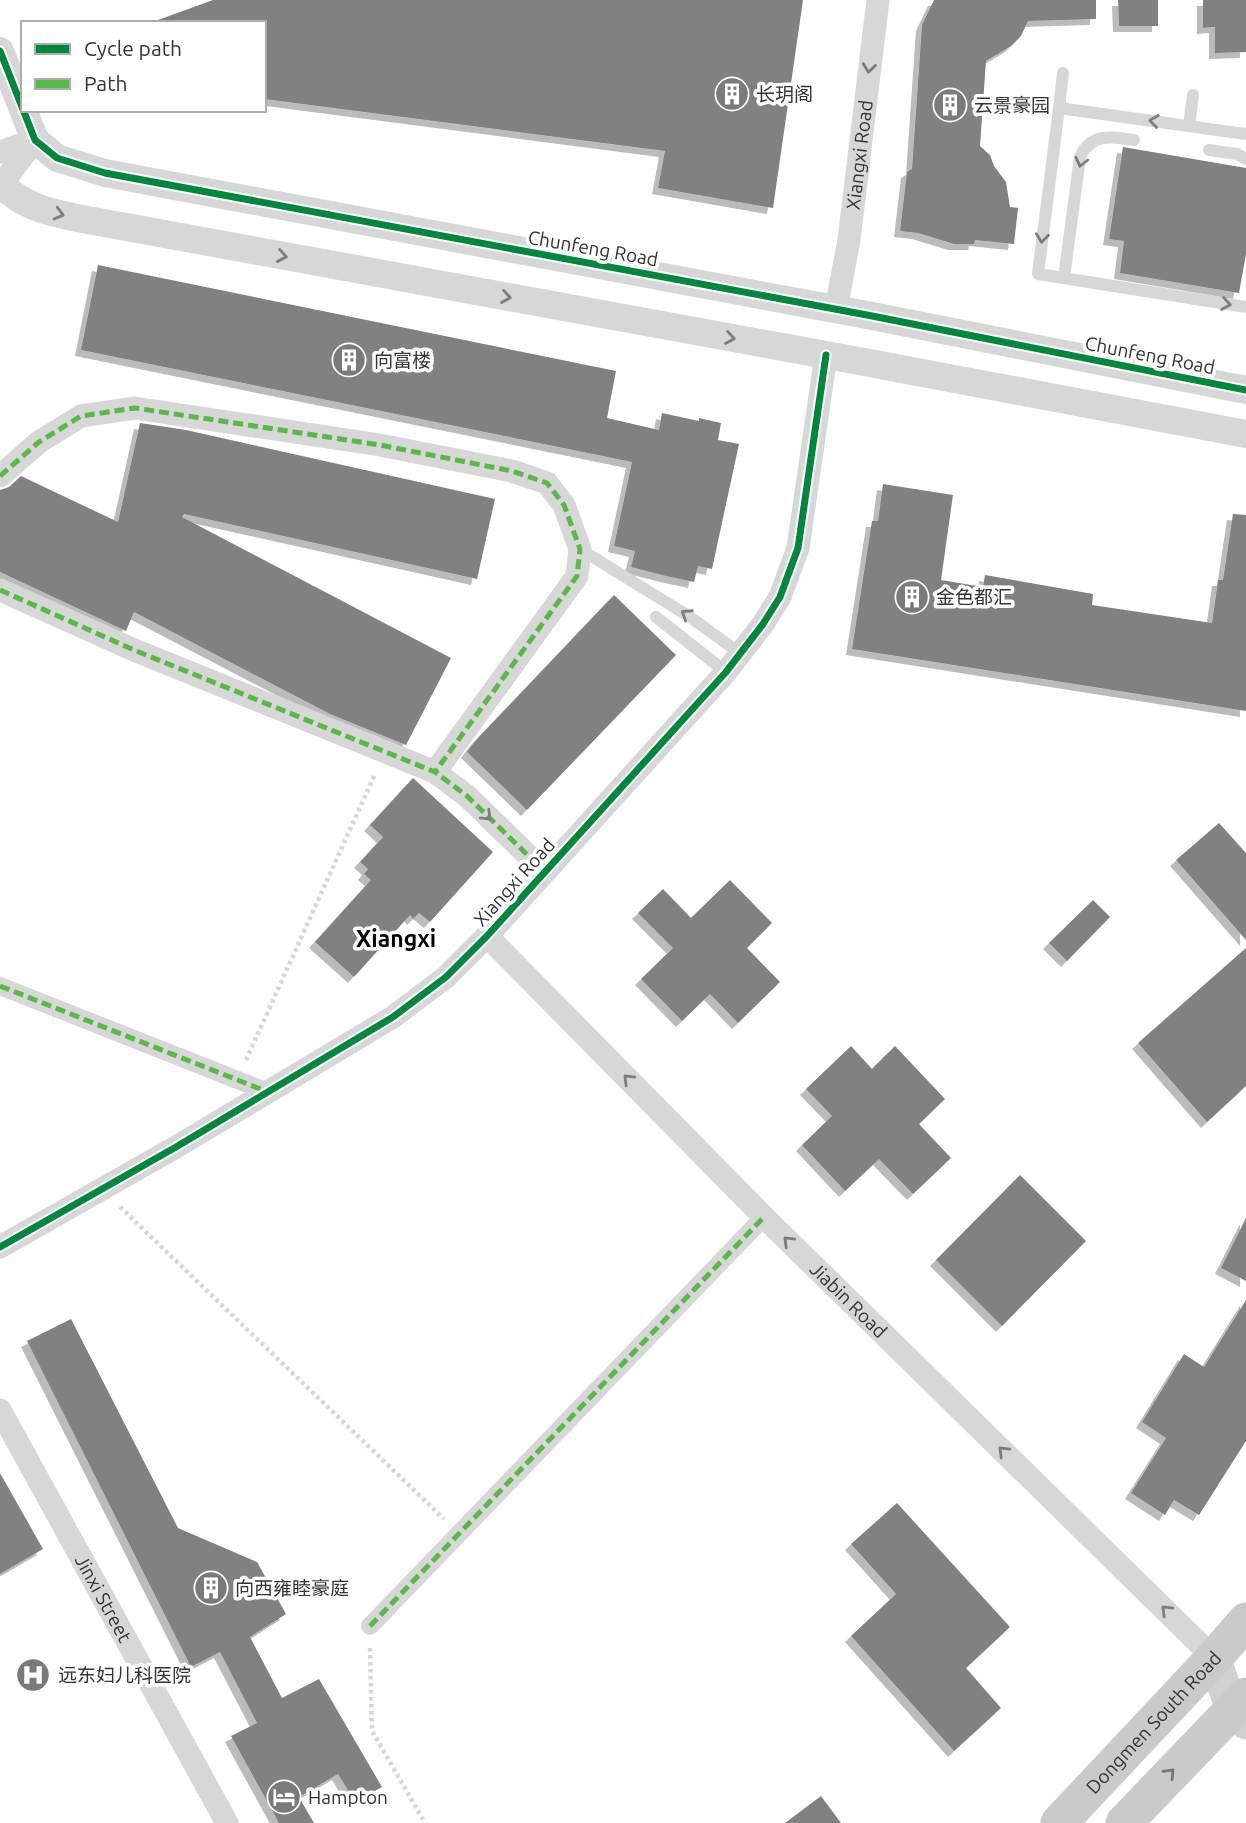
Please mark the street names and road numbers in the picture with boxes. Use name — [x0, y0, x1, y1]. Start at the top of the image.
street label: Xiangxi Road — [842, 99, 877, 211]
street label: Chunfeng Road — [526, 226, 660, 270]
street label: Chunfeng Road — [1083, 332, 1217, 378]
street label: Xiangxi Road — [469, 834, 559, 930]
street label: Jiabin Road — [806, 1258, 891, 1342]
street label: Jinxi Street — [71, 1551, 137, 1646]
street label: Dongmen South Road — [1081, 1647, 1226, 1798]

